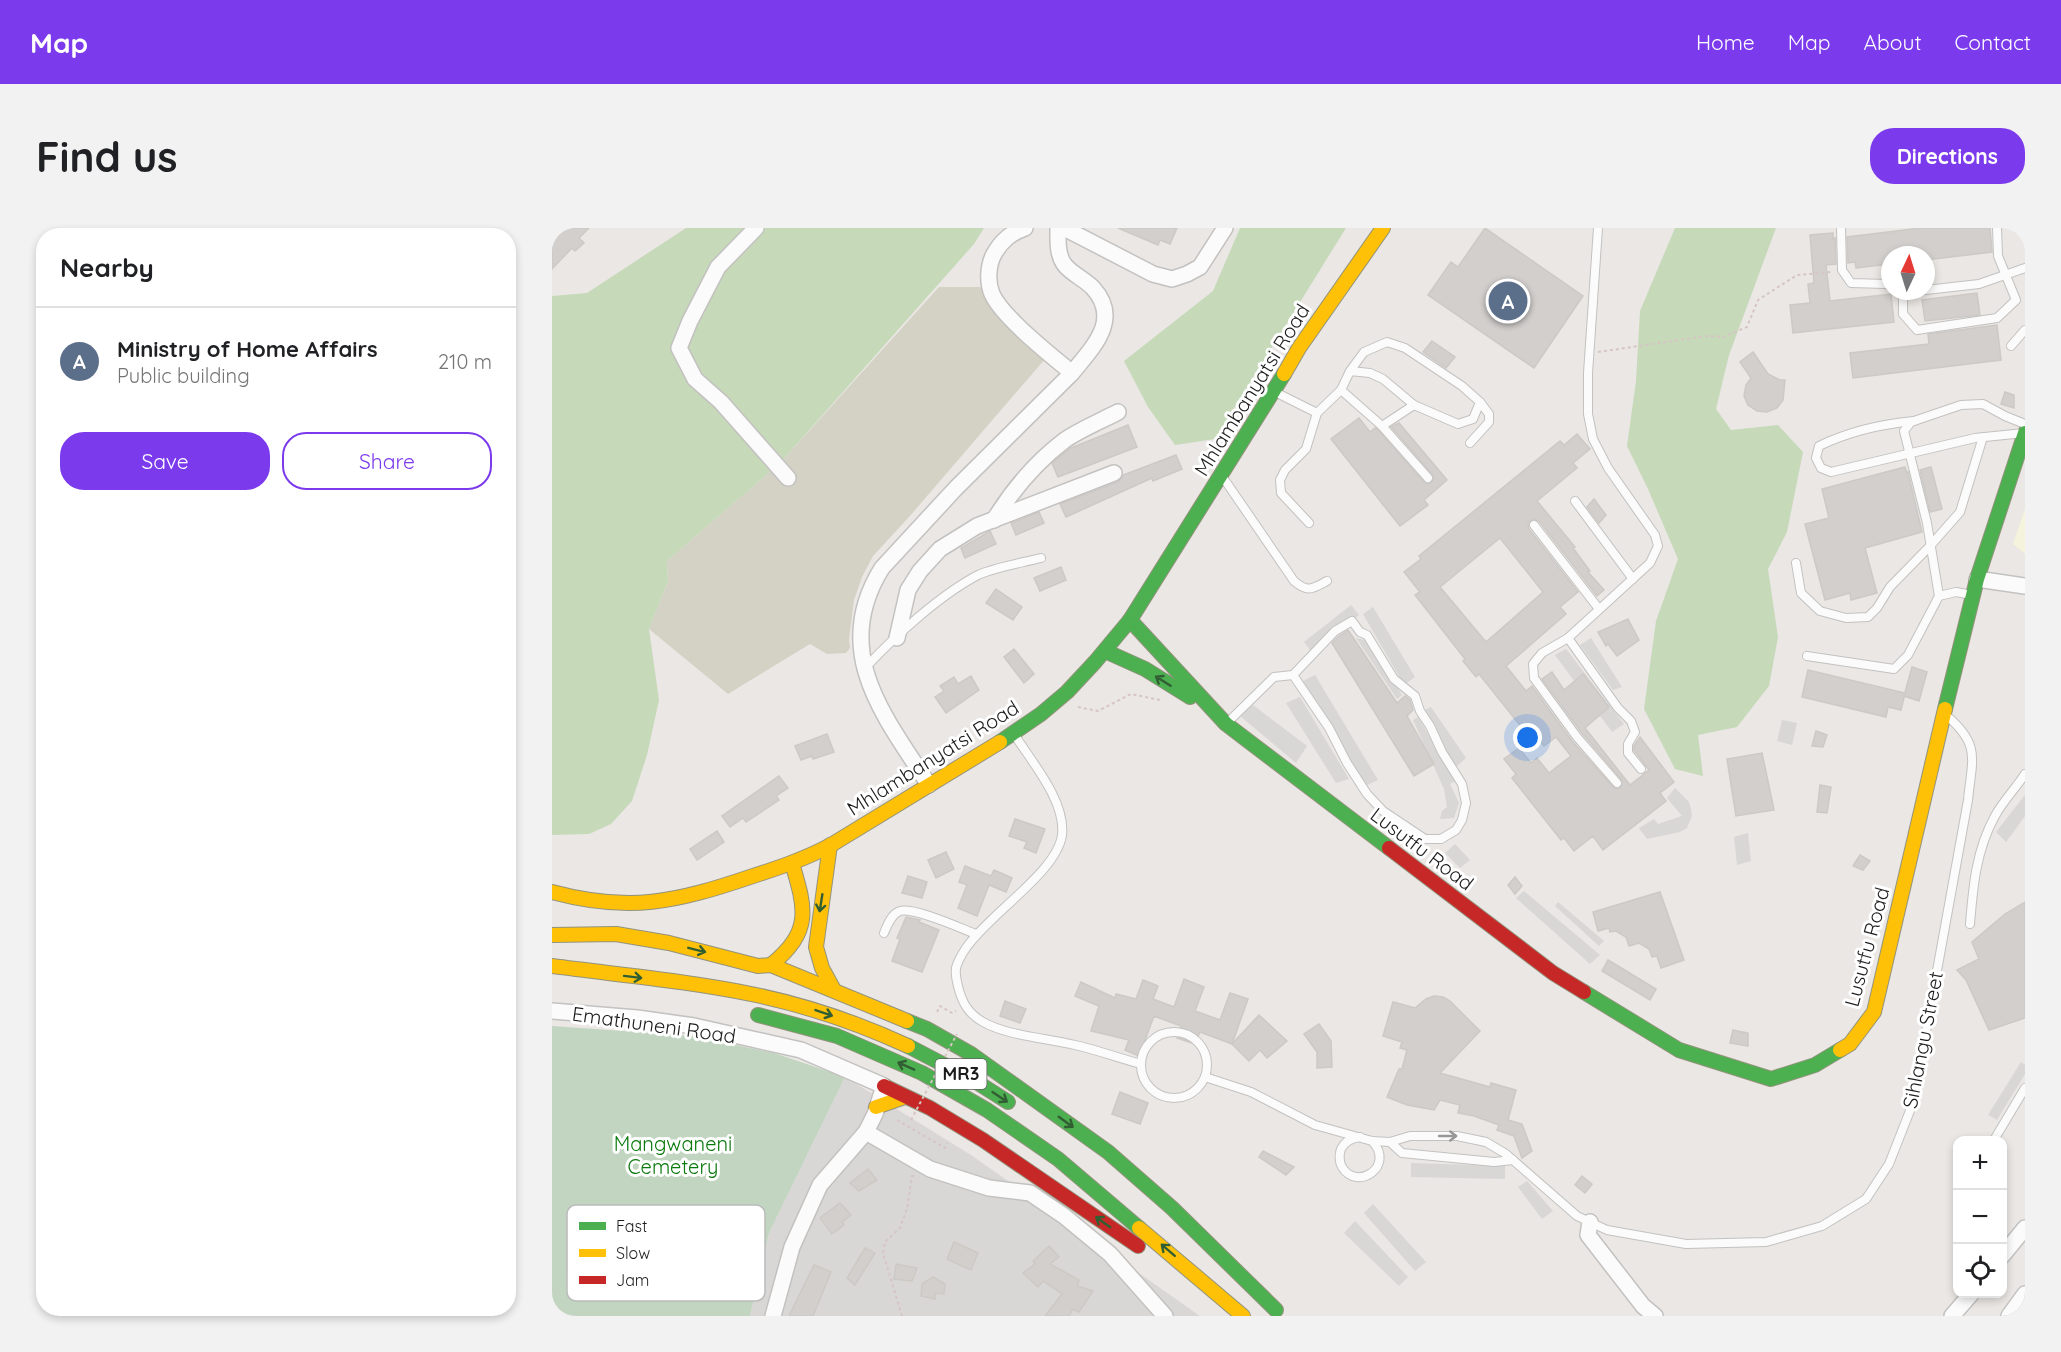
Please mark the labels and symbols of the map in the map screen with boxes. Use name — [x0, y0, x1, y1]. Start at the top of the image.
north arrow — [1881, 246, 1935, 300]
pin: A — [1488, 278, 1528, 324]
street label: Mhlambanyatsi Road — [1189, 299, 1315, 480]
one-way arrow — [1155, 674, 1172, 686]
street label: Mhlambanyatsi Road — [842, 695, 1023, 821]
your location — [1513, 723, 1542, 752]
street label: Lusutfu Road — [1366, 802, 1479, 896]
street label: Lusutfu Road — [1839, 884, 1894, 1009]
one-way arrow — [815, 893, 826, 913]
one-way arrow — [687, 945, 706, 957]
street label: Sihlangu Street — [1897, 969, 1948, 1111]
one-way arrow — [623, 972, 643, 983]
street label: Emathuneni Road — [571, 1001, 738, 1048]
one-way arrow — [815, 1009, 833, 1020]
road number: MR3 — [936, 1059, 986, 1089]
one-way arrow — [897, 1060, 915, 1071]
one-way arrow — [991, 1091, 1008, 1103]
one-way arrow — [1058, 1116, 1074, 1129]
one-way arrow — [1437, 1130, 1457, 1142]
park label: Mangwaneni Cemetery — [614, 1131, 732, 1179]
legend — [567, 1205, 765, 1301]
text: Fast — [616, 1216, 647, 1236]
one-way arrow — [1096, 1216, 1112, 1228]
text: Slow — [616, 1243, 650, 1263]
one-way arrow — [1160, 1243, 1175, 1257]
text: Jam — [616, 1270, 649, 1290]

